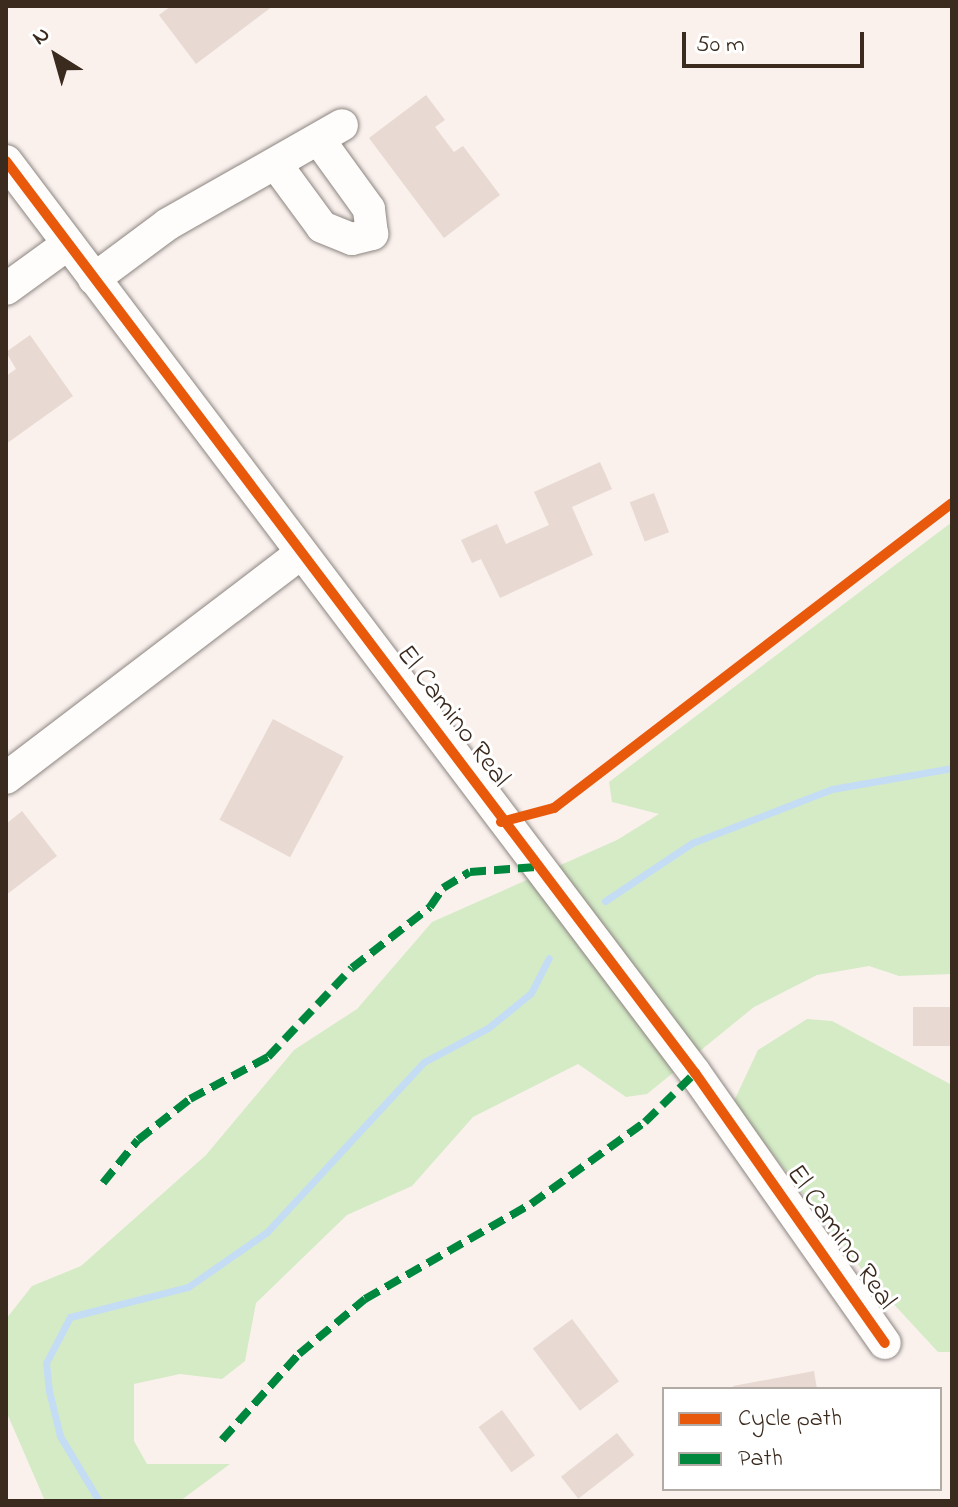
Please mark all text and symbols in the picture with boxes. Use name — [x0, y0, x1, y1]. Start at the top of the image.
north arrow — [16, 16, 96, 96]
scale bar — [686, 16, 868, 66]
text: N — [26, 20, 57, 54]
text: 50 m — [696, 28, 745, 63]
street label: El Camino Real — [388, 639, 516, 795]
street label: El Camino Real — [778, 1159, 902, 1317]
legend — [662, 1387, 942, 1491]
text: Cycle path — [738, 1402, 842, 1437]
text: Path — [738, 1442, 783, 1477]

